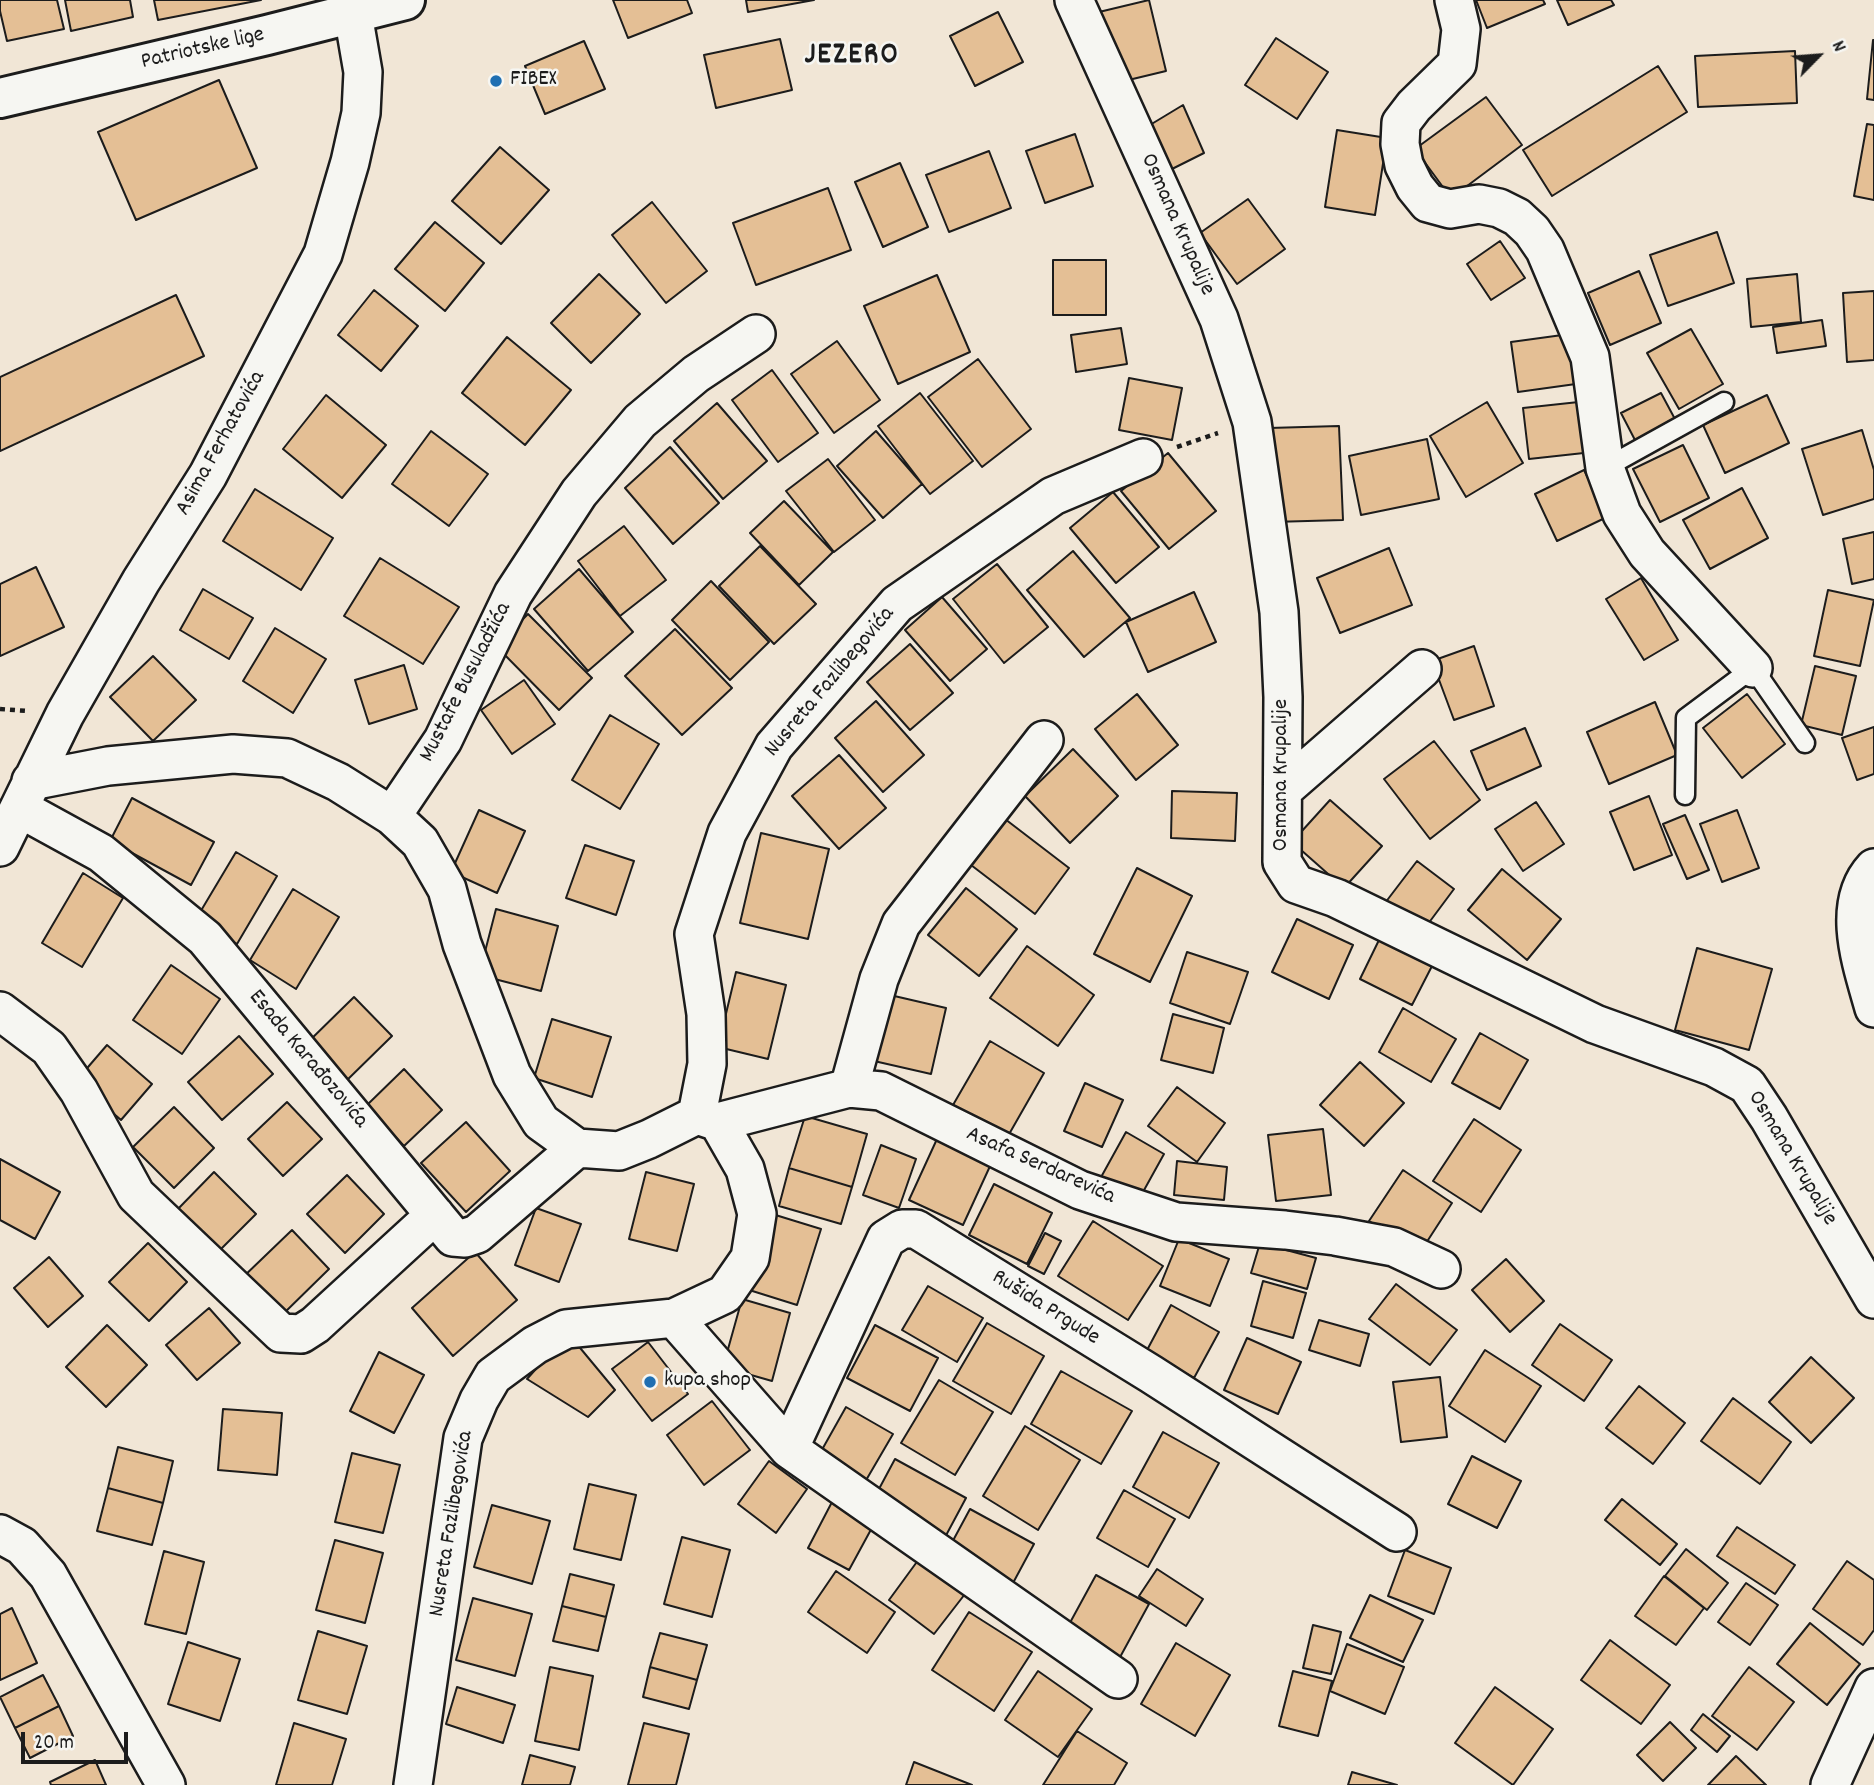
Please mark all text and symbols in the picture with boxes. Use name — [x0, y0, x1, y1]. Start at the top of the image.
north arrow — [1783, 21, 1853, 91]
street label: Patriotske lige — [139, 22, 267, 78]
text: N — [1823, 37, 1852, 57]
district label: JEZERO — [805, 40, 899, 76]
place label: FIBEX — [510, 67, 557, 95]
marker: FIBEX — [488, 73, 504, 89]
street label: Osmana Krupalije — [1132, 150, 1220, 300]
street label: Asima Ferhatovića — [171, 367, 273, 521]
street label: Mustafe Busuladžića — [415, 599, 519, 767]
street label: Nusreta Fazlibegovića — [760, 602, 902, 764]
street label: Osmana Krupalije — [1269, 699, 1297, 851]
street label: Esada Karađozovića — [241, 985, 373, 1135]
street label: Osmana Krupalije — [1740, 1087, 1842, 1231]
street label: Asafa Serdarevića — [961, 1122, 1119, 1212]
street label: Rušida Prgude — [986, 1265, 1104, 1353]
place label: kupa shop — [664, 1368, 751, 1396]
marker: kupa shop — [642, 1374, 658, 1390]
street label: Nusreta Fazlibegovića — [425, 1429, 481, 1619]
scale bar — [24, 1718, 131, 1762]
text: 20 m — [34, 1729, 74, 1759]

